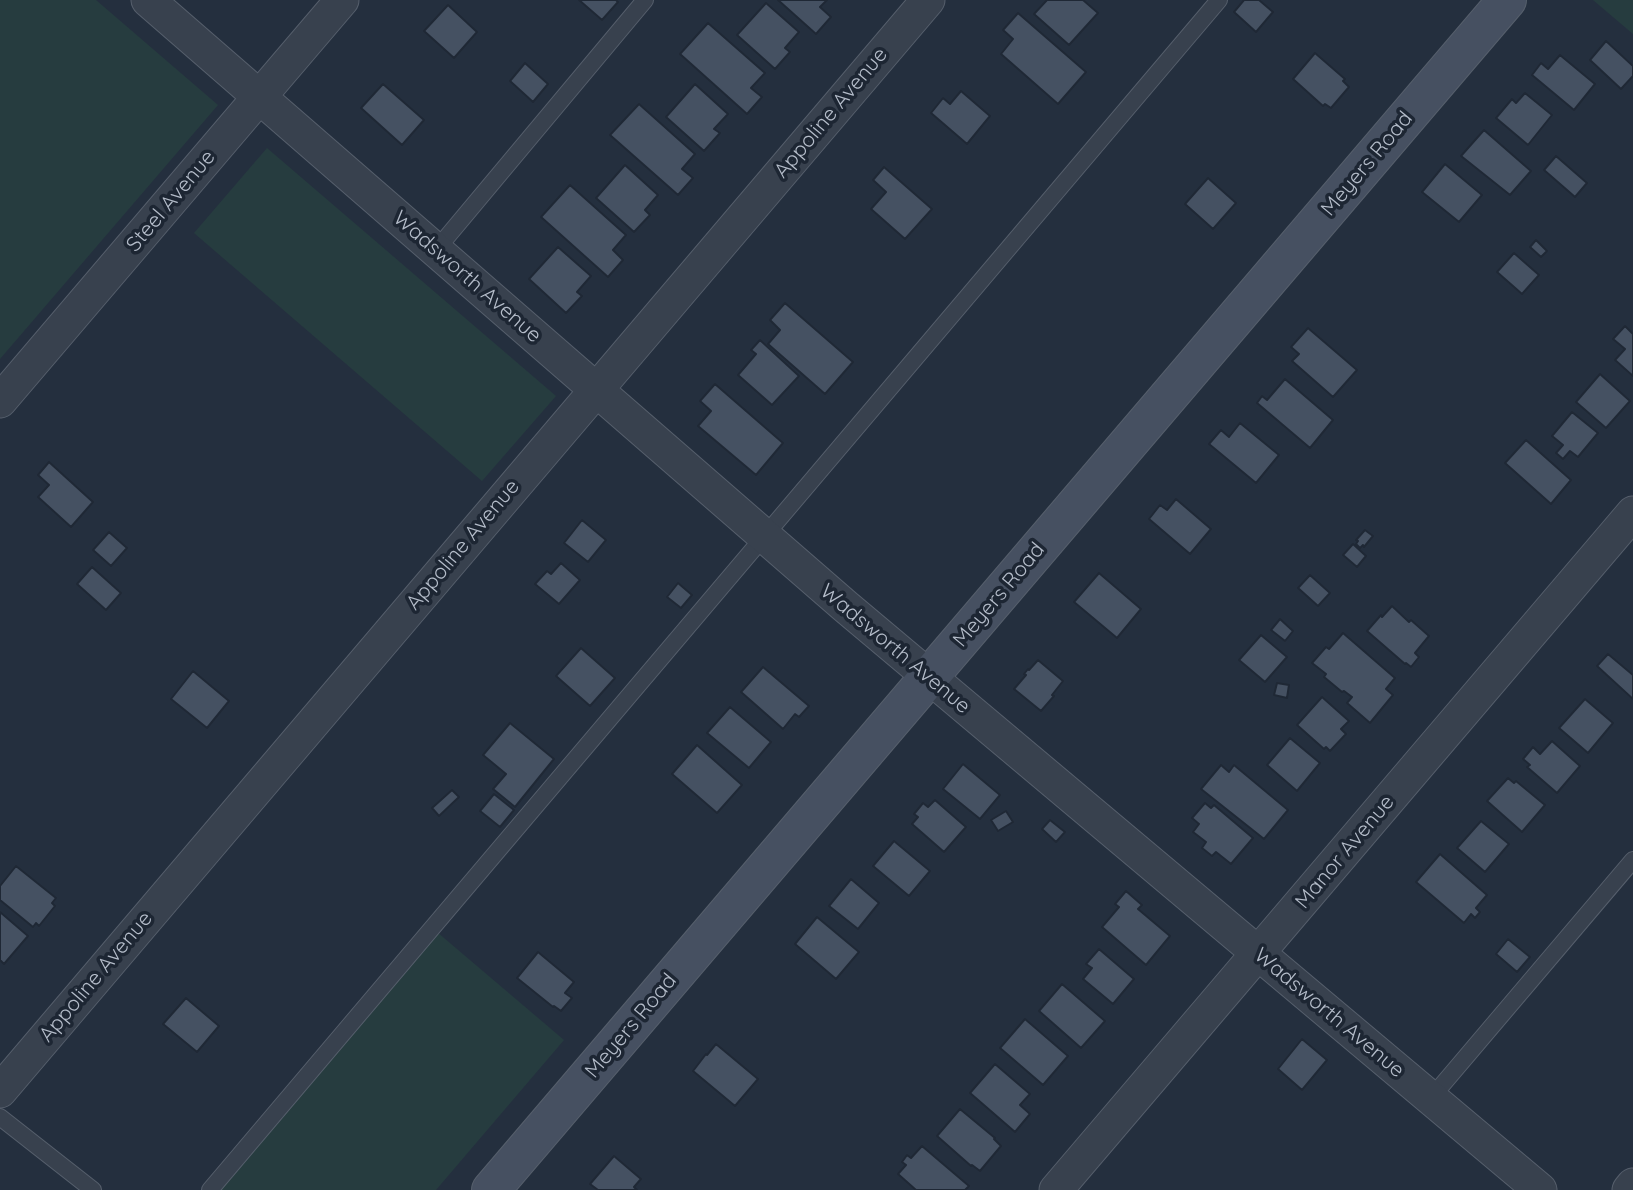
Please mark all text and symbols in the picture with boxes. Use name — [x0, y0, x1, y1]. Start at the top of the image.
street label: Appoline Avenue — [769, 43, 893, 183]
street label: Meyers Road — [1316, 107, 1418, 221]
street label: Steel Avenue — [121, 145, 221, 257]
street label: Wadsworth Avenue — [388, 206, 546, 348]
street label: Appoline Avenue — [401, 475, 525, 615]
street label: Meyers Road — [948, 538, 1050, 652]
street label: Wadsworth Avenue — [815, 579, 975, 719]
street label: Manor Avenue — [1290, 790, 1400, 914]
street label: Appoline Avenue — [34, 907, 158, 1047]
street label: Wadsworth Avenue — [1249, 943, 1409, 1083]
street label: Meyers Road — [580, 969, 682, 1083]

